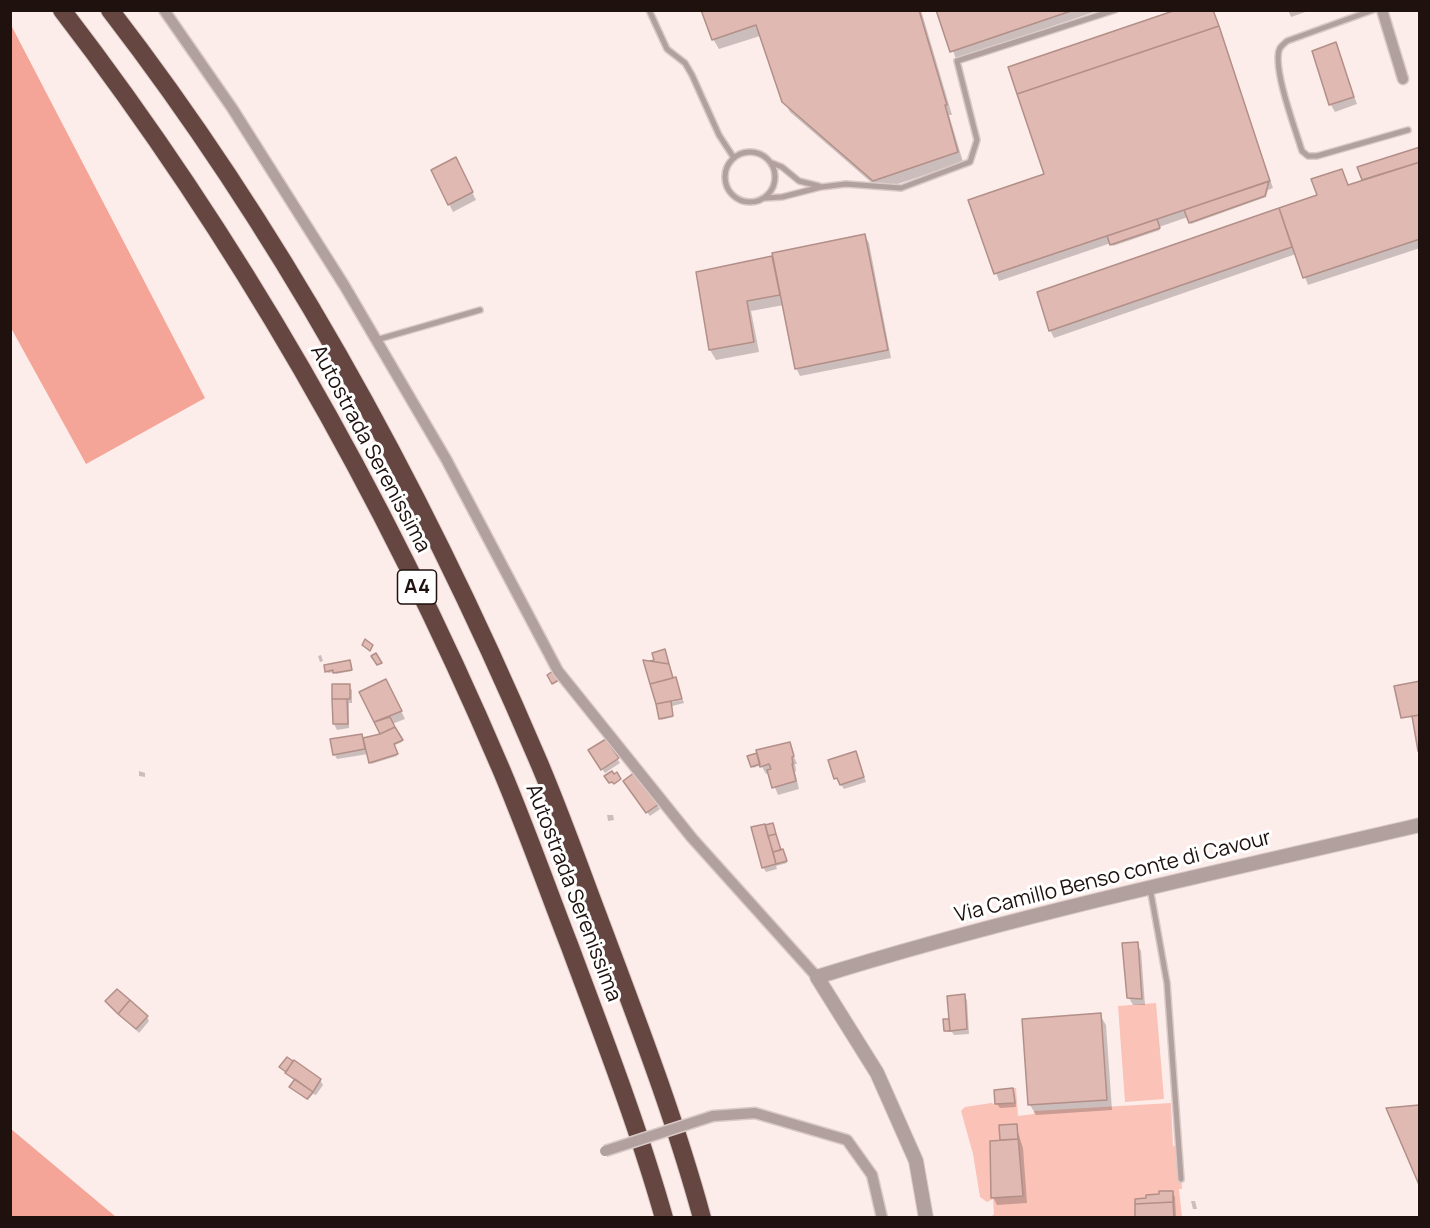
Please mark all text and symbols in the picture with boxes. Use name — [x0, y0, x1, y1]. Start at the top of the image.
street label: Autostrada Serenissima — [305, 341, 435, 557]
road number: A4 — [398, 570, 436, 604]
street label: Autostrada Serenissima — [520, 781, 626, 1005]
street label: Via Camillo Benso conte di Cavour — [952, 825, 1274, 929]

